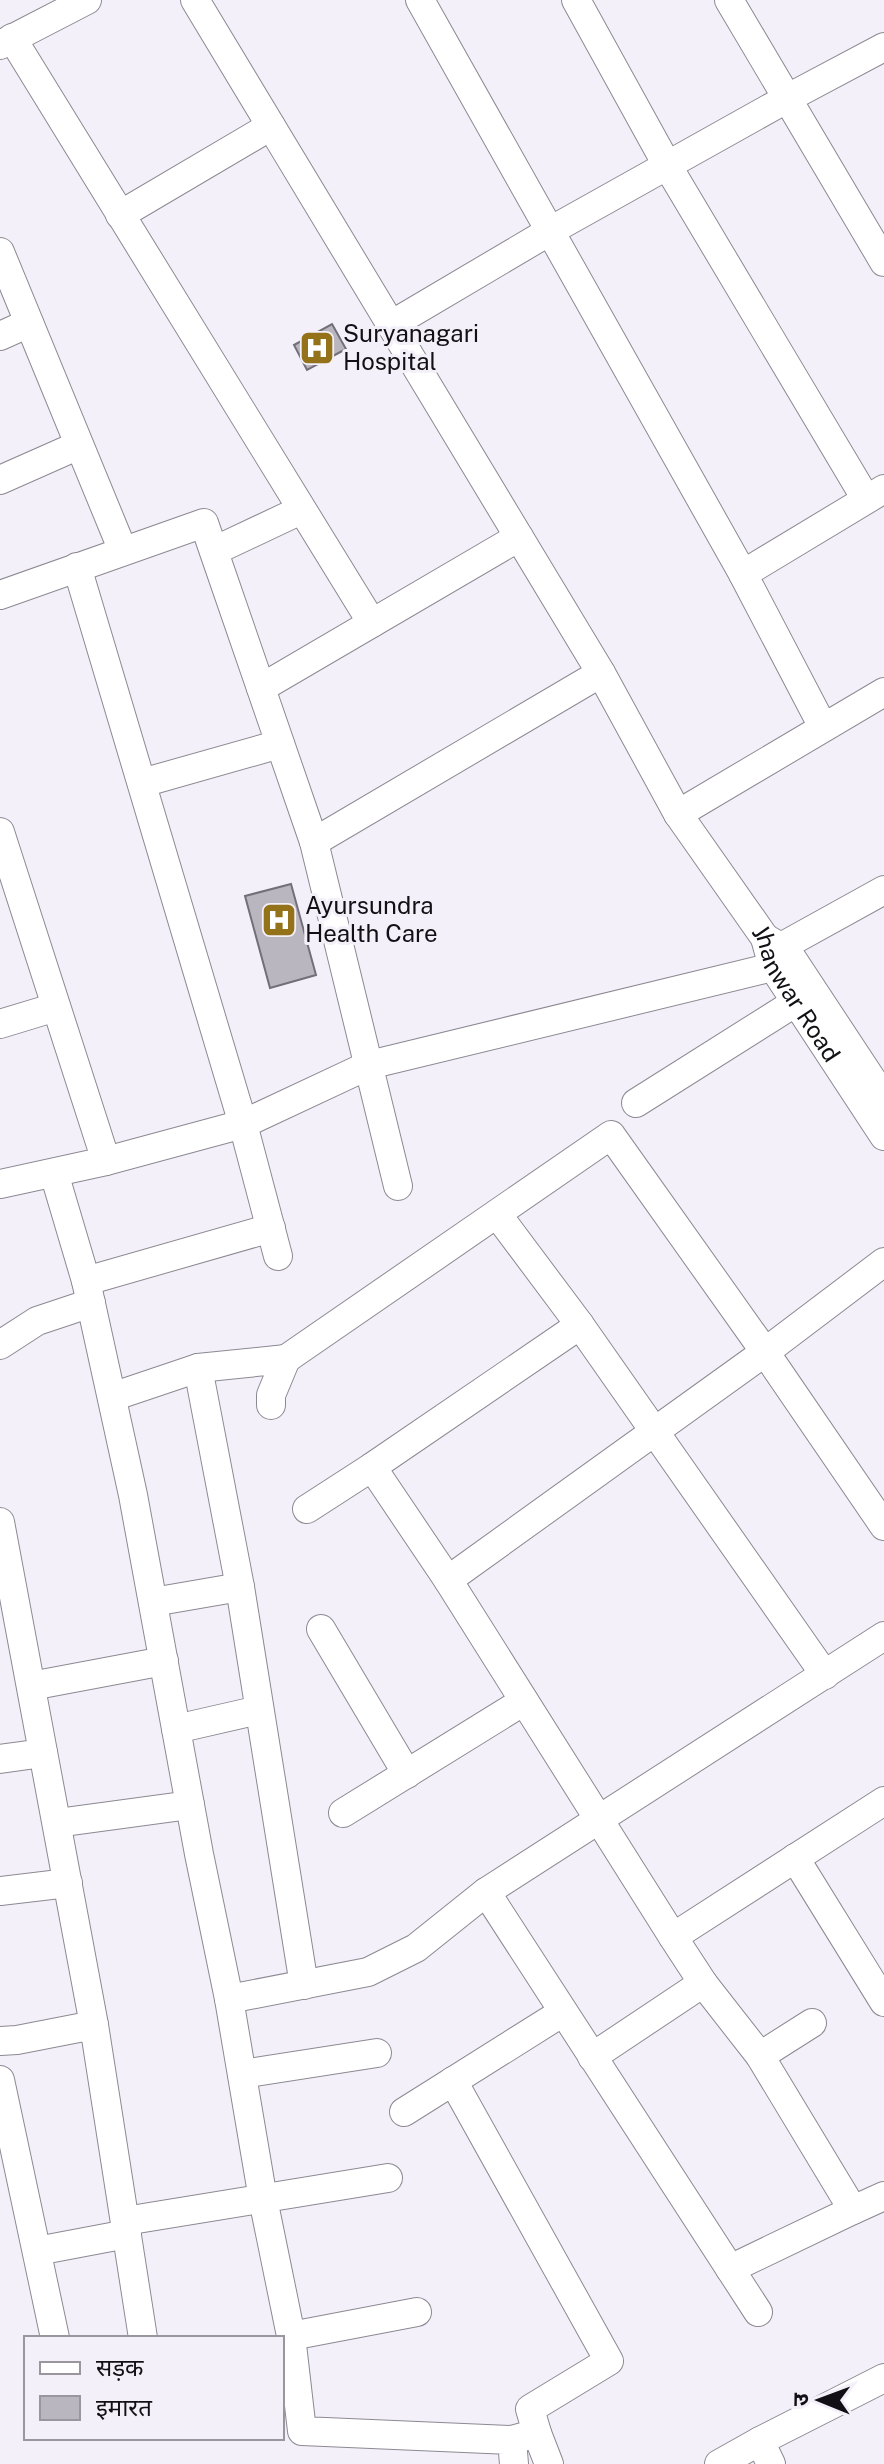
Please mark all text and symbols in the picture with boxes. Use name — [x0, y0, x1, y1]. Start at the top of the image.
place label: Suryanagari Hospital — [343, 319, 479, 375]
hospital icon: Suryanagari Hospital — [298, 329, 336, 367]
place label: Ayursundra Health Care — [305, 891, 438, 947]
hospital icon: Ayursundra Health Care — [260, 901, 298, 939]
street label: Jhanwar Road — [747, 919, 846, 1067]
legend — [24, 2336, 284, 2440]
text: सड़क — [96, 2353, 144, 2381]
north arrow — [780, 2360, 860, 2440]
text: उ — [787, 2392, 813, 2406]
text: इमारत — [96, 2393, 153, 2421]

